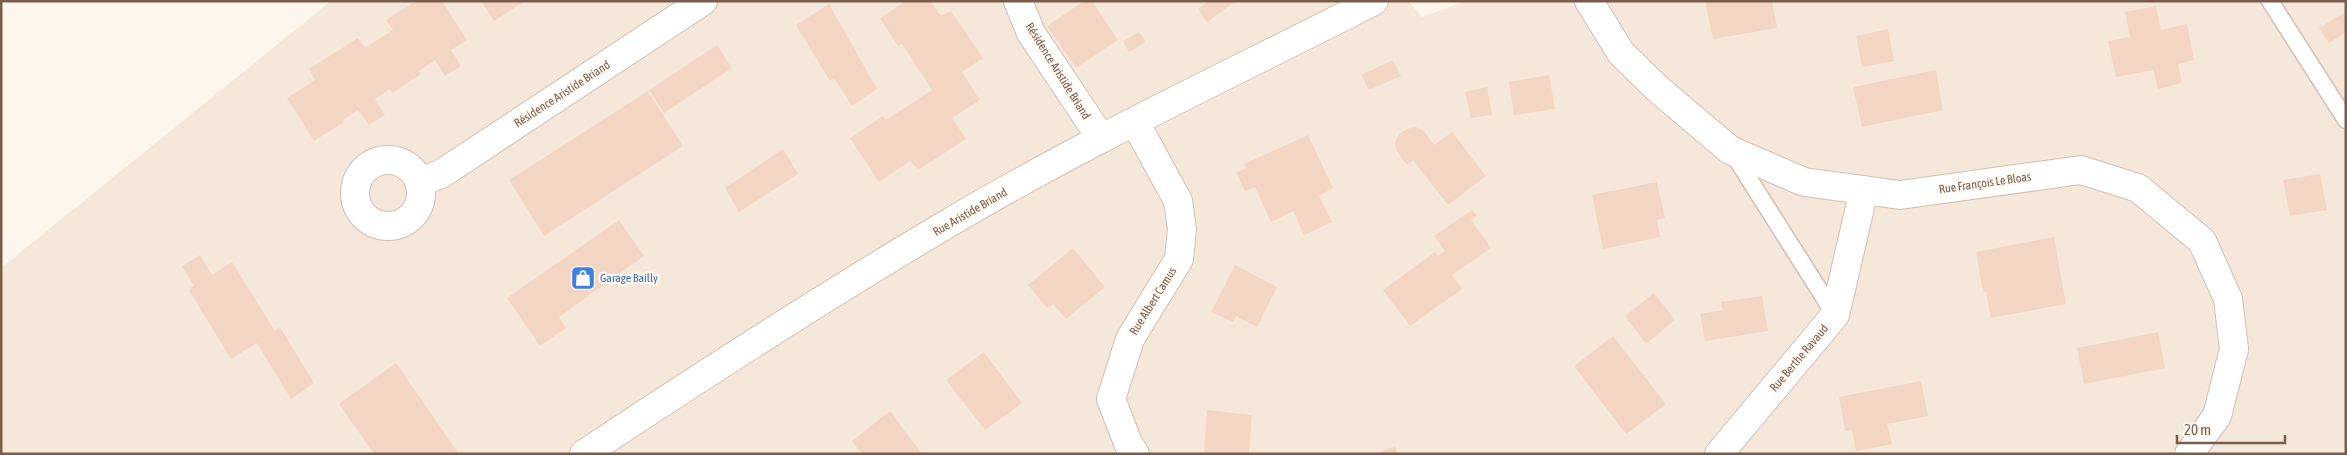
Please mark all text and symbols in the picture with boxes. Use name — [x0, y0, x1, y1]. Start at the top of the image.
street label: Résidence Aristide Briand — [1023, 20, 1093, 122]
street label: Résidence Aristide Briand — [511, 58, 613, 130]
street label: Rue François Le Bloas — [1938, 170, 2032, 196]
street label: Rue Aristide Briand — [930, 185, 1010, 239]
shop icon: Garage Bailly — [570, 265, 596, 291]
street label: Rue Albert Camus — [1127, 265, 1179, 337]
place label: Garage Bailly — [600, 271, 658, 285]
street label: Rue Berthe Ravaud — [1767, 322, 1831, 394]
scale bar — [2177, 412, 2284, 444]
text: 20 m — [2184, 421, 2211, 438]

